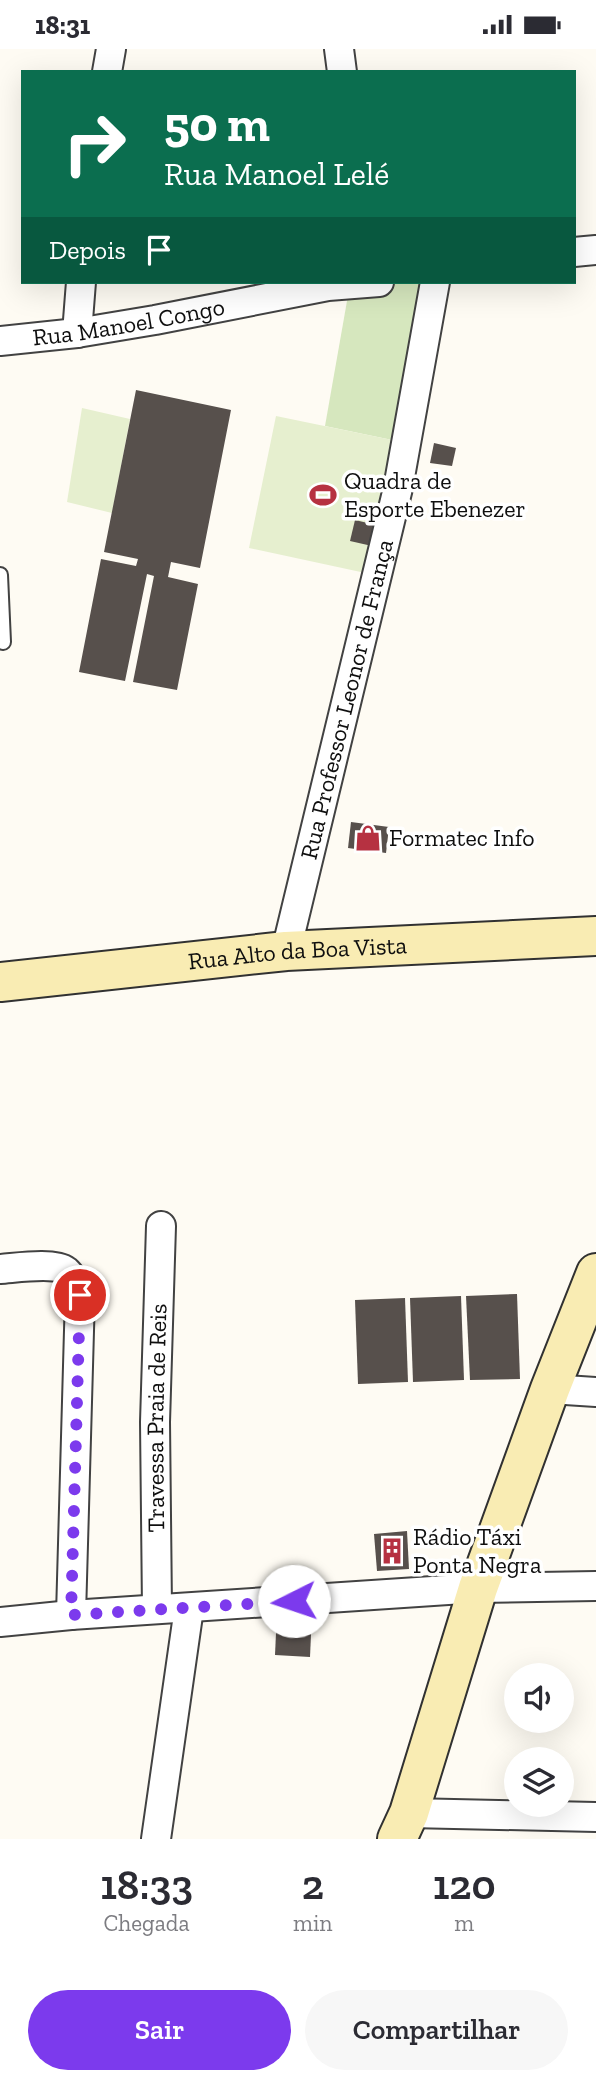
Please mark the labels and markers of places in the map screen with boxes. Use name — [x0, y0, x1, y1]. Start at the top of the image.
place label: Quadra de Esporte Ebenezer — [344, 466, 526, 523]
sports icon: Quadra de Esporte Ebenezer — [308, 480, 338, 510]
shop icon: Formatec Info — [353, 823, 383, 853]
place label: Formatec Info — [389, 823, 535, 852]
pin — [50, 1265, 110, 1325]
place label: Rádio Táxi Ponta Negra — [413, 1522, 542, 1579]
building icon: Rádio Táxi Ponta Negra — [377, 1536, 407, 1566]

